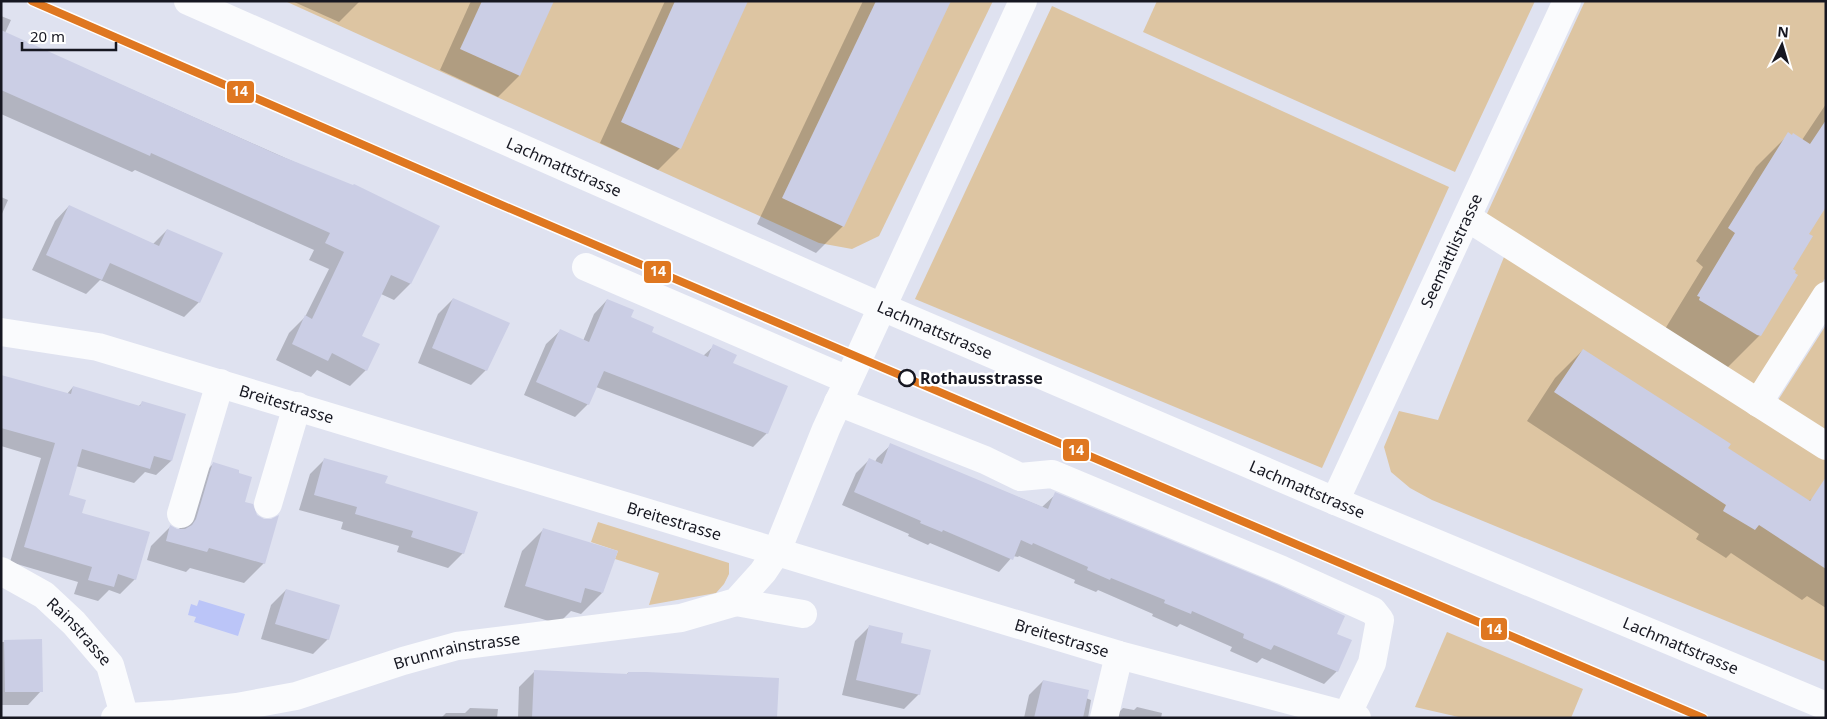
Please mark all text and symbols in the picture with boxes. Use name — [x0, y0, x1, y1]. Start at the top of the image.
scale bar — [22, 20, 116, 52]
north arrow — [1757, 20, 1807, 70]
text: N — [1777, 22, 1790, 42]
text: 20 m — [30, 26, 65, 46]
line badge: 14 — [226, 80, 255, 104]
text: 14 — [232, 81, 248, 100]
street label: Lachmattstrasse — [503, 132, 625, 202]
street label: Seemättlistrasse — [1415, 190, 1487, 311]
line badge: 14 — [643, 260, 672, 284]
text: 14 — [650, 261, 666, 280]
street label: Lachmattstrasse — [874, 295, 996, 364]
place label: Rothausstrasse — [920, 367, 1043, 389]
marker: Rothausstrasse — [898, 369, 916, 387]
street label: Breitestrasse — [236, 379, 336, 429]
line badge: 14 — [1062, 438, 1090, 462]
text: 14 — [1068, 440, 1084, 459]
street label: Lachmattstrasse — [1246, 455, 1368, 523]
street label: Breitestrasse — [624, 496, 724, 545]
street label: Rainstrasse — [42, 592, 117, 670]
street label: Lachmattstrasse — [1620, 611, 1742, 679]
street label: Breitestrasse — [1012, 613, 1112, 662]
line badge: 14 — [1480, 617, 1508, 641]
text: 14 — [1486, 619, 1502, 638]
street label: Brunnrainstrasse — [390, 627, 521, 674]

